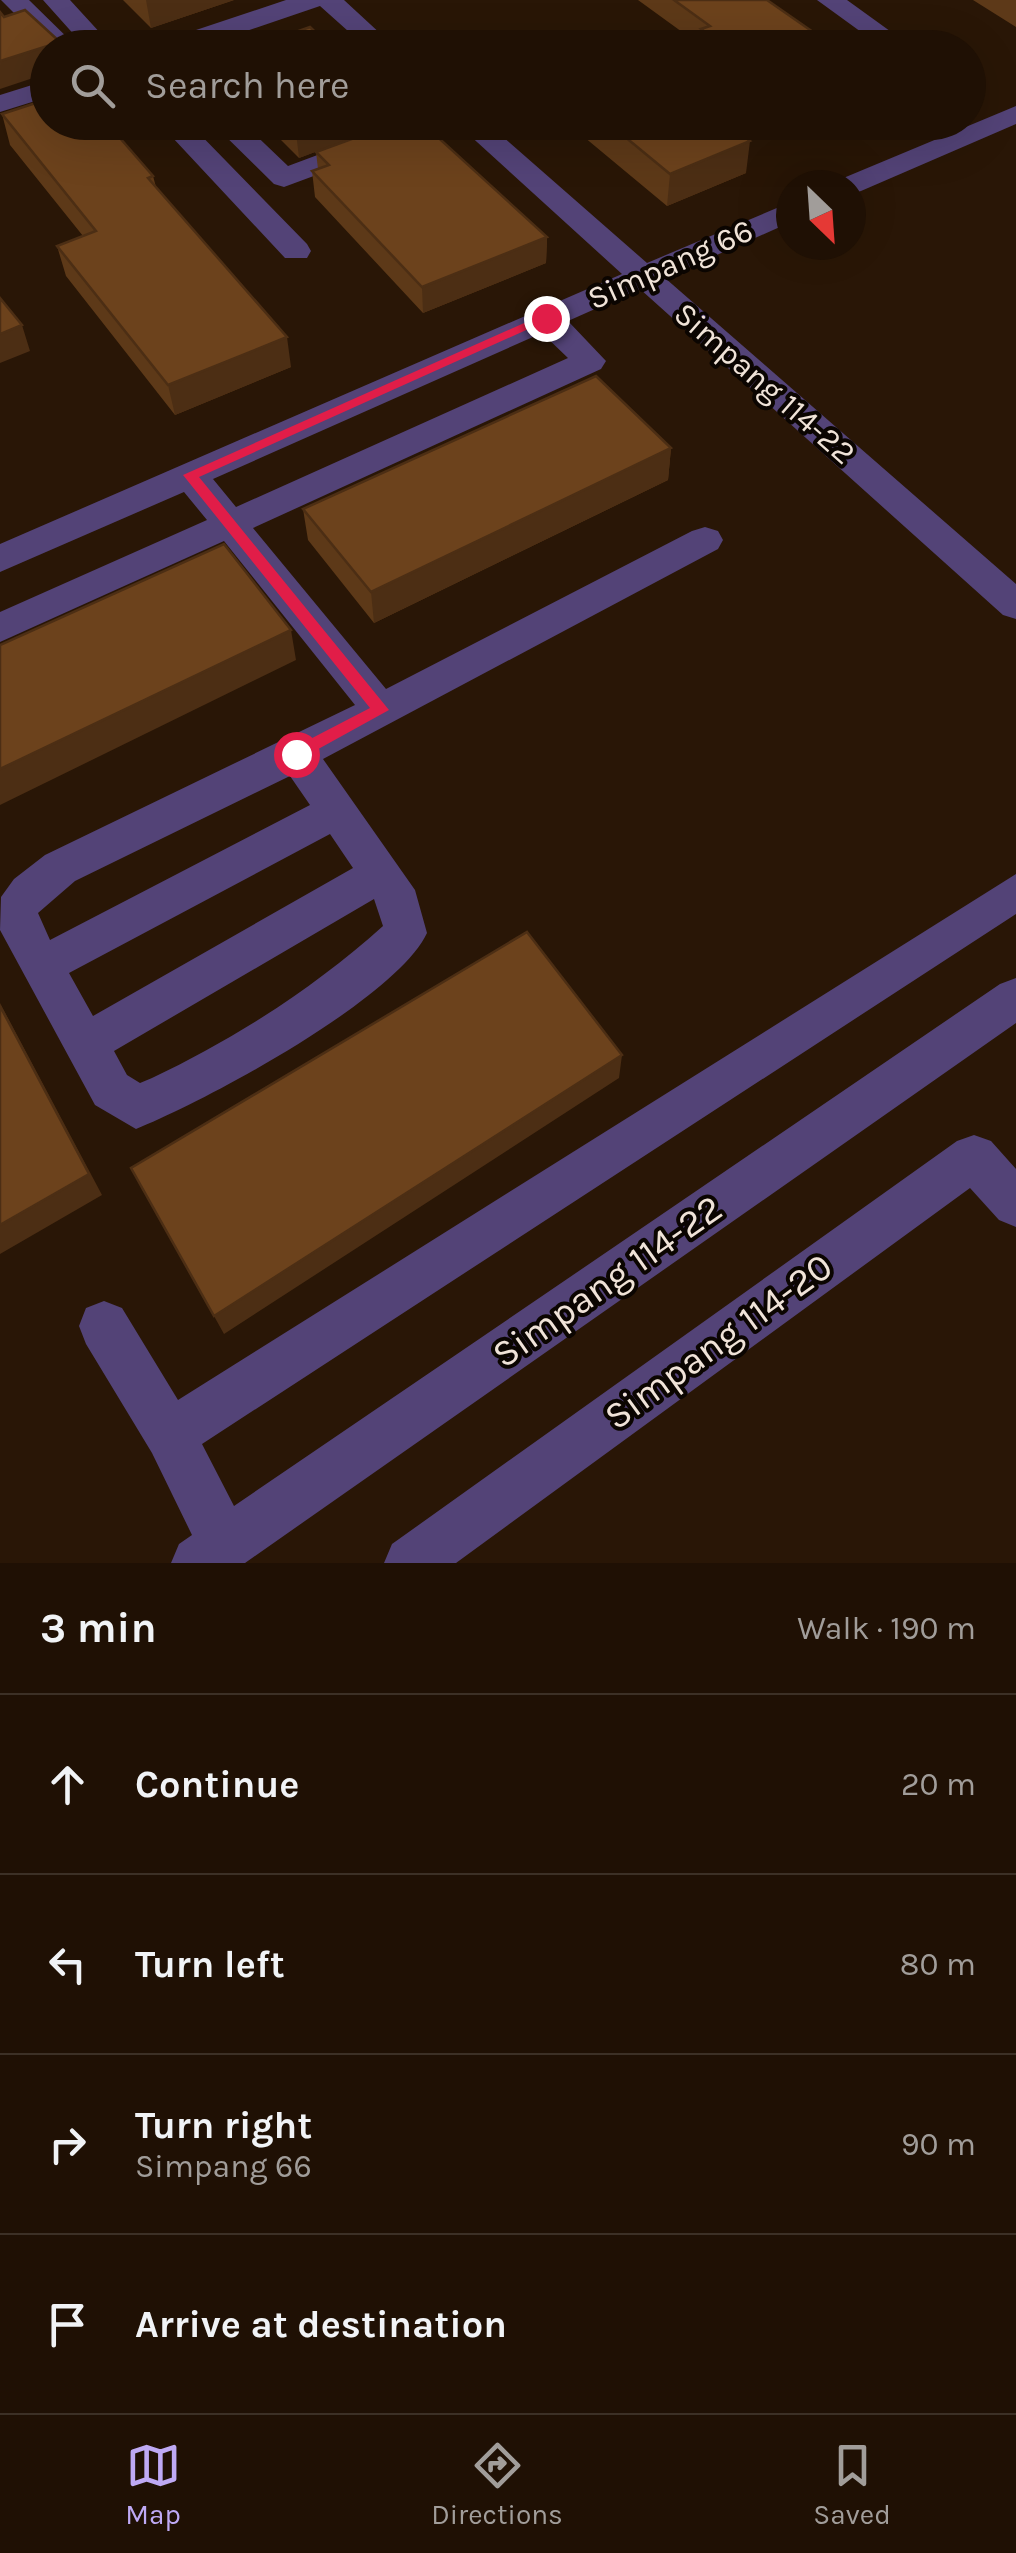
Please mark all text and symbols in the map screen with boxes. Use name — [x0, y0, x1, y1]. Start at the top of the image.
search box — [30, 30, 986, 140]
icon: search — [65, 58, 120, 113]
text: Search here — [145, 63, 349, 108]
north arrow — [776, 170, 866, 260]
street label: Simpang 66 — [582, 212, 758, 317]
street label: Simpang 114-22 — [667, 295, 863, 472]
route end — [524, 296, 570, 342]
route start — [274, 732, 320, 778]
street label: Simpang 114-22 — [484, 1186, 731, 1377]
street label: Simpang 114-20 — [596, 1244, 841, 1439]
text: 3 min — [40, 1603, 157, 1653]
text: Walk · 190 m — [797, 1610, 976, 1647]
icon: ahead — [40, 1757, 95, 1812]
text: Continue — [135, 1762, 299, 1807]
text: 20 m — [901, 1766, 976, 1803]
icon: left — [40, 1937, 95, 1992]
text: Turn left — [135, 1942, 285, 1987]
text: 80 m — [900, 1946, 976, 1983]
text: Turn right — [135, 2103, 312, 2148]
icon: right — [40, 2117, 95, 2172]
text: 90 m — [901, 2126, 976, 2163]
text: Simpang 66 — [135, 2148, 312, 2185]
icon: arrive — [40, 2297, 95, 2352]
text: Arrive at destination — [135, 2302, 507, 2347]
tab: Map — [125, 2438, 181, 2531]
tab: Directions — [431, 2438, 563, 2531]
tab: Saved — [813, 2438, 891, 2531]

